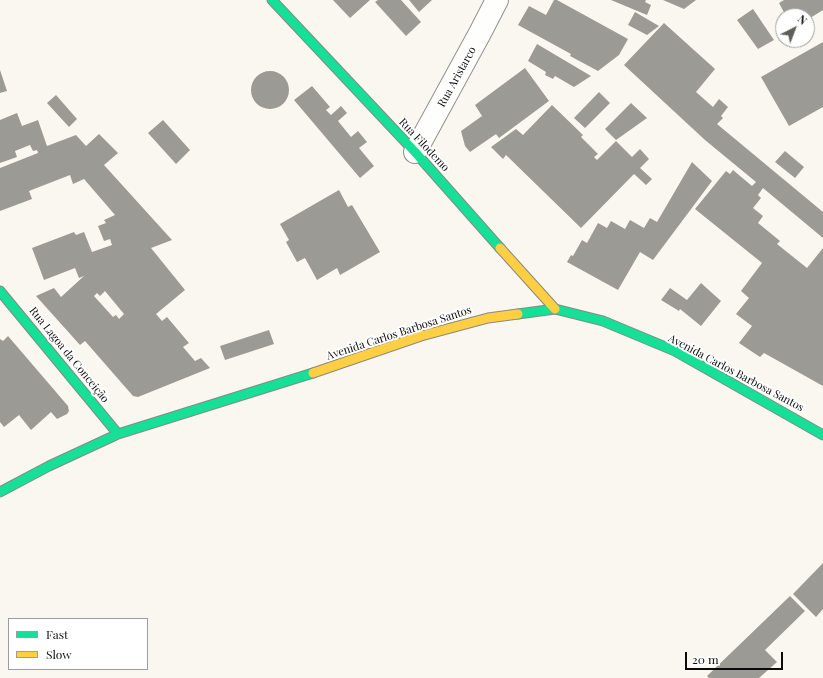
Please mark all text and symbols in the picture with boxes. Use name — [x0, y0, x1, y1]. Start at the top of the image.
north arrow — [775, 8, 815, 48]
text: N — [795, 11, 811, 28]
street label: Rua Aristarco — [435, 44, 479, 110]
street label: Rua Filodemo — [396, 116, 452, 174]
street label: Avenida Carlos Barbosa Santos — [325, 303, 473, 363]
street label: Rua Lagoa da Conceição — [26, 304, 112, 406]
street label: Avenida Carlos Barbosa Santos — [666, 332, 806, 414]
legend — [8, 618, 148, 670]
text: Fast — [46, 626, 68, 642]
scale bar — [687, 644, 785, 670]
text: Slow — [46, 646, 72, 662]
text: 20 m — [692, 651, 719, 667]

